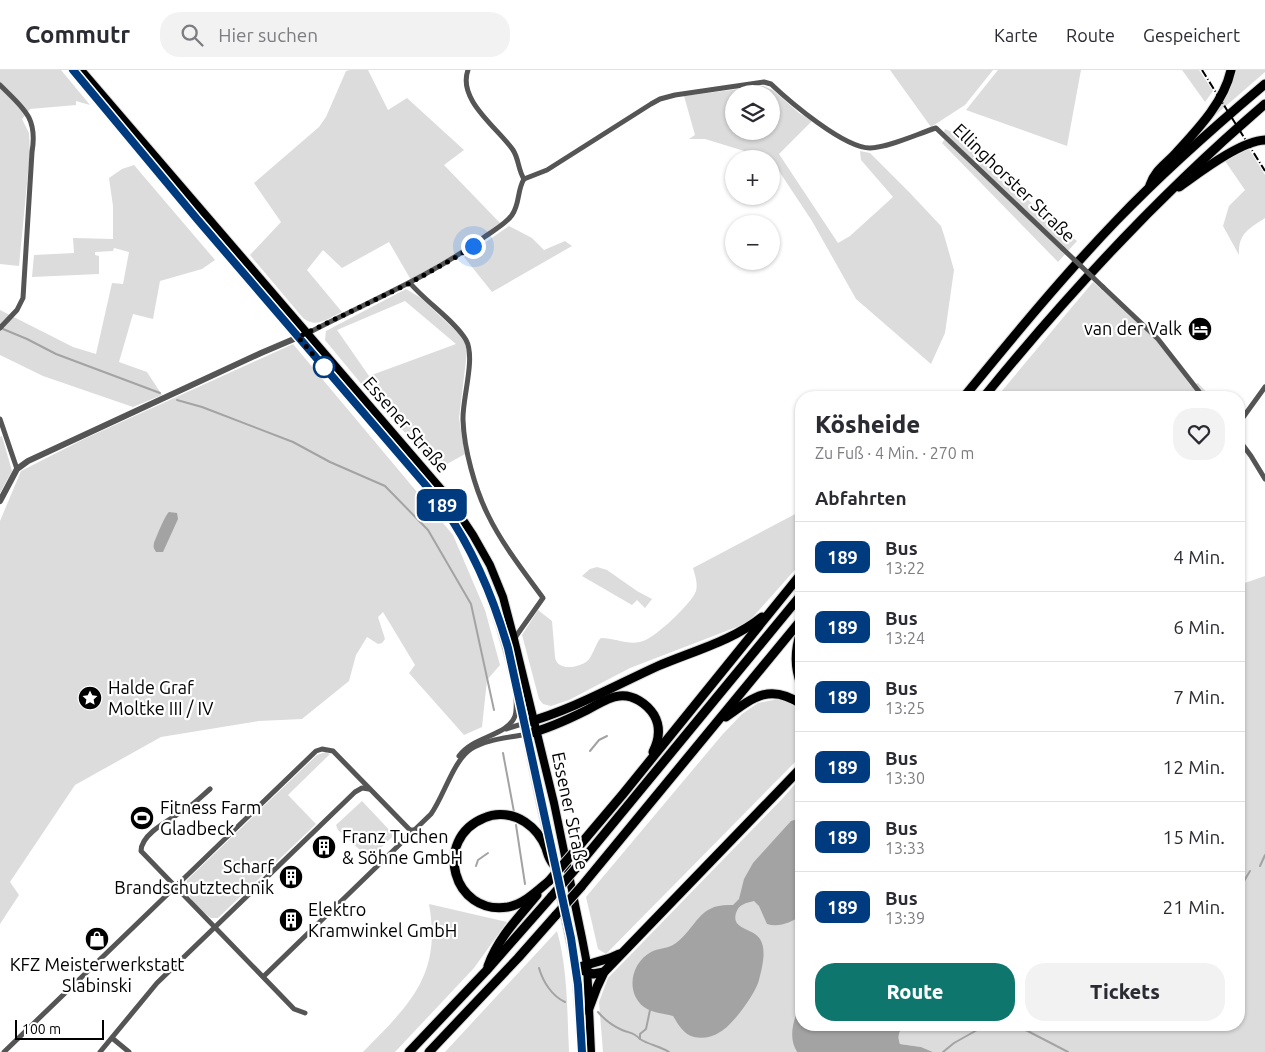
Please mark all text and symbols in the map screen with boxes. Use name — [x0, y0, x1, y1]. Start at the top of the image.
search box — [160, 12, 510, 57]
text: Commutr — [25, 21, 130, 48]
icon: search — [178, 21, 206, 49]
text: Hier suchen — [218, 24, 318, 46]
text: Karte — [994, 25, 1038, 45]
text: Route — [1066, 25, 1115, 45]
text: Gespeichert — [1143, 25, 1240, 45]
map controls — [725, 85, 780, 270]
button: layers — [725, 85, 780, 140]
street label: Ellinghorster Straße — [950, 119, 1080, 245]
button: + — [725, 150, 780, 205]
button: − — [725, 215, 780, 270]
your location — [461, 234, 486, 259]
hotel icon: van der Valk — [1187, 316, 1213, 342]
place label: van der Valk — [1084, 318, 1182, 338]
unlabelled marker — [313, 356, 335, 378]
street label: Essener Straße — [360, 372, 454, 476]
button: heart — [1173, 408, 1225, 460]
text: Kösheide — [815, 411, 920, 438]
text: Zu Fuß · 4 Min. · 270 m — [815, 444, 974, 462]
text: Abfahrten — [815, 487, 907, 509]
line badge: 189 — [413, 489, 471, 521]
text: 189 — [427, 495, 457, 515]
text: Bus — [885, 537, 918, 559]
text: 4 Min. — [1173, 546, 1225, 568]
text: 189 — [827, 547, 858, 567]
text: 13:22 — [885, 559, 925, 577]
text: Bus — [885, 607, 918, 629]
text: 6 Min. — [1173, 616, 1225, 638]
text: 189 — [827, 617, 858, 637]
text: 13:24 — [885, 629, 925, 647]
place label: Halde Graf Moltke III / IV — [108, 677, 214, 718]
text: Bus — [885, 677, 918, 699]
place icon: Halde Graf Moltke III / IV — [77, 685, 103, 711]
text: 7 Min. — [1173, 686, 1225, 708]
text: 189 — [827, 687, 858, 707]
text: 13:25 — [885, 699, 925, 717]
text: Bus — [885, 747, 918, 769]
street label: Essener Straße — [549, 750, 593, 872]
text: 12 Min. — [1163, 756, 1225, 778]
text: 189 — [827, 757, 858, 777]
text: 13:30 — [885, 769, 925, 787]
place label: Fitness Farm Gladbeck — [160, 797, 261, 838]
sports icon: Fitness Farm Gladbeck — [129, 805, 155, 831]
text: Bus — [885, 817, 918, 839]
place label: Franz Tuchen & Söhne GmbH — [342, 826, 463, 867]
text: 15 Min. — [1163, 826, 1225, 848]
text: 189 — [827, 827, 858, 847]
building icon: Franz Tuchen & Söhne GmbH — [311, 834, 337, 860]
text: 13:33 — [885, 839, 925, 857]
place label: Scharf Brandschutztechnik — [114, 856, 274, 897]
building icon: Scharf Brandschutztechnik — [278, 864, 304, 890]
text: Bus — [885, 887, 918, 909]
text: 21 Min. — [1163, 896, 1225, 918]
text: 189 — [827, 897, 858, 917]
place label: Elektro Kramwinkel GmbH — [308, 899, 457, 940]
building icon: Elektro Kramwinkel GmbH — [278, 907, 304, 933]
text: 13:39 — [885, 909, 925, 927]
shop icon: KFZ Meisterwerkstatt Slabinski — [84, 926, 110, 952]
place label: KFZ Meisterwerkstatt Slabinski — [10, 954, 184, 995]
button: Route — [815, 963, 1015, 1021]
button: Tickets — [1025, 963, 1225, 1021]
scale bar — [15, 1017, 104, 1040]
text: 100 m — [22, 1021, 61, 1037]

